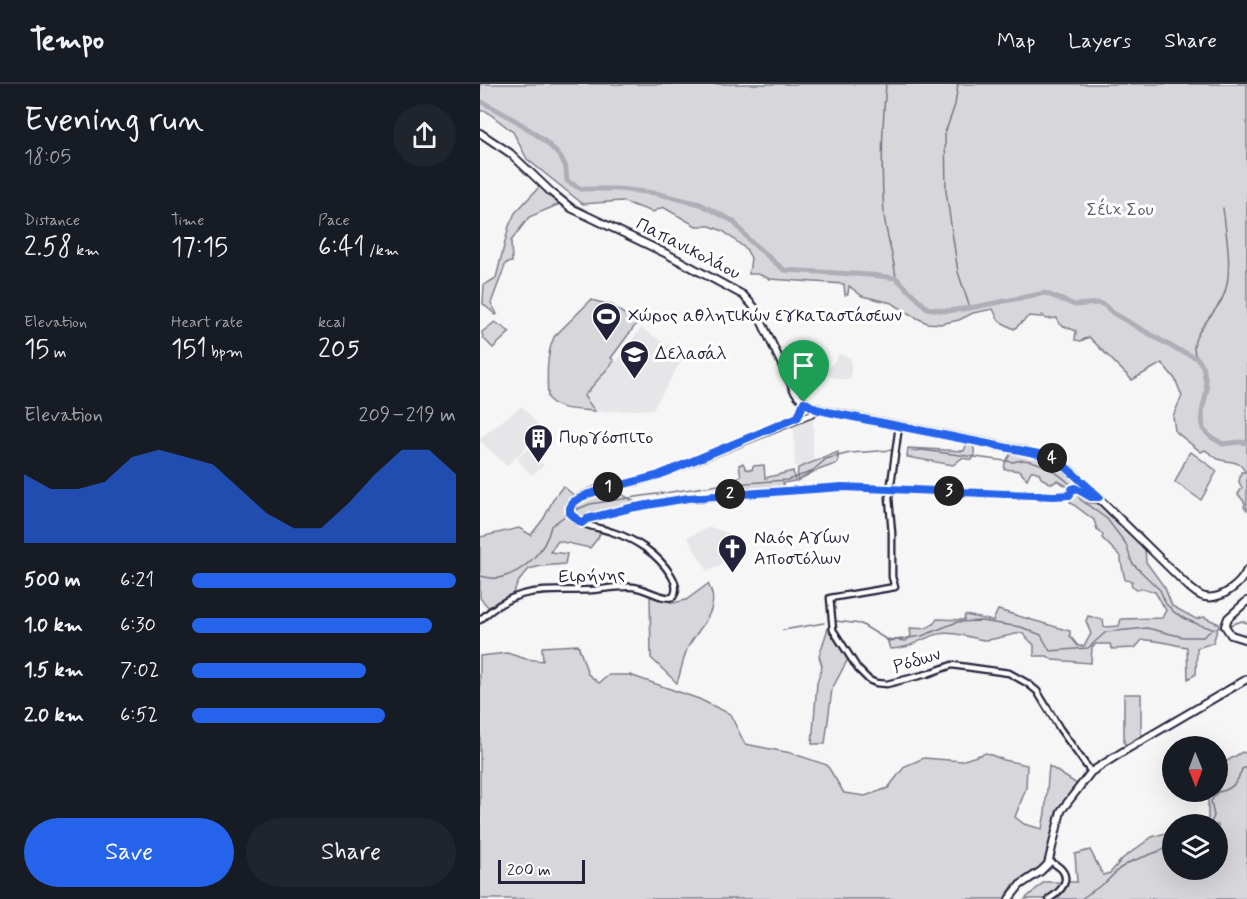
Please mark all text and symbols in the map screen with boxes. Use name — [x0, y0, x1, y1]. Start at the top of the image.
text: Tempo — [30, 23, 104, 60]
text: Map — [997, 27, 1035, 55]
text: Layers — [1068, 27, 1131, 55]
text: Share — [1164, 27, 1217, 55]
text: Evening run — [24, 99, 204, 143]
button: share — [393, 104, 456, 167]
text: 18:05 — [24, 144, 71, 171]
park label: Σέιχ Σου — [1086, 197, 1154, 222]
text: Distance — [24, 210, 80, 231]
text: Time — [171, 210, 205, 231]
text: Pace — [318, 210, 350, 231]
street label: Παπανικολάου — [632, 212, 744, 286]
text: 2.58 — [24, 231, 72, 265]
text: 17:15 — [171, 231, 228, 265]
text: 6:41 — [318, 231, 365, 265]
text: km — [72, 240, 100, 261]
text: /km — [365, 240, 399, 261]
sports icon: Χώρος αθλητικών εγκαταστάσεων — [591, 300, 623, 342]
place label: Χώρος αθλητικών εγκαταστάσεων — [628, 304, 902, 328]
text: Elevation — [24, 312, 87, 333]
text: Heart rate — [171, 312, 243, 333]
text: kcal — [318, 312, 345, 333]
text: 15 — [24, 333, 49, 367]
text: 151 — [171, 333, 207, 367]
text: 205 — [318, 333, 360, 367]
school or university icon: Δελασάλ — [618, 338, 650, 380]
pin — [778, 340, 829, 402]
text: m — [49, 342, 67, 363]
text: bpm — [207, 342, 243, 363]
place label: Δελασάλ — [655, 342, 727, 366]
icon: arrive — [787, 349, 820, 382]
text: Elevation — [24, 402, 103, 429]
text: 209–219 m — [359, 402, 456, 429]
building icon: Πυργόσπιτο — [522, 422, 554, 464]
place label: Πυργόσπιτο — [559, 426, 653, 450]
pin: 4 — [1037, 443, 1067, 473]
text: 4 — [1047, 447, 1057, 468]
pin: 1 — [593, 472, 623, 502]
text: 1 — [604, 476, 612, 497]
pin: 3 — [934, 476, 964, 506]
pin: 2 — [715, 479, 745, 509]
text: 3 — [945, 480, 953, 501]
text: 2 — [726, 483, 734, 504]
place label: Ναός Αγίων Αποστόλων — [754, 526, 849, 571]
church icon: Ναός Αγίων Αποστόλων — [717, 532, 749, 574]
street label: Ειρήνης — [558, 563, 626, 589]
text: 500 m — [24, 567, 81, 594]
text: 6:21 — [120, 567, 154, 594]
text: 1.0 km — [24, 612, 83, 639]
text: 6:30 — [120, 612, 156, 639]
street label: Ρόδων — [891, 642, 944, 680]
text: 1.5 km — [24, 657, 84, 684]
text: 7:02 — [120, 657, 159, 684]
text: 2.0 km — [24, 702, 84, 729]
text: 6:52 — [120, 702, 158, 729]
north arrow — [1162, 736, 1228, 802]
map controls — [1162, 736, 1228, 880]
button: layers — [1162, 814, 1228, 880]
button: Save — [24, 818, 234, 887]
button: Share — [246, 818, 456, 887]
scale bar — [498, 857, 585, 884]
text: 200 m — [507, 860, 551, 881]

